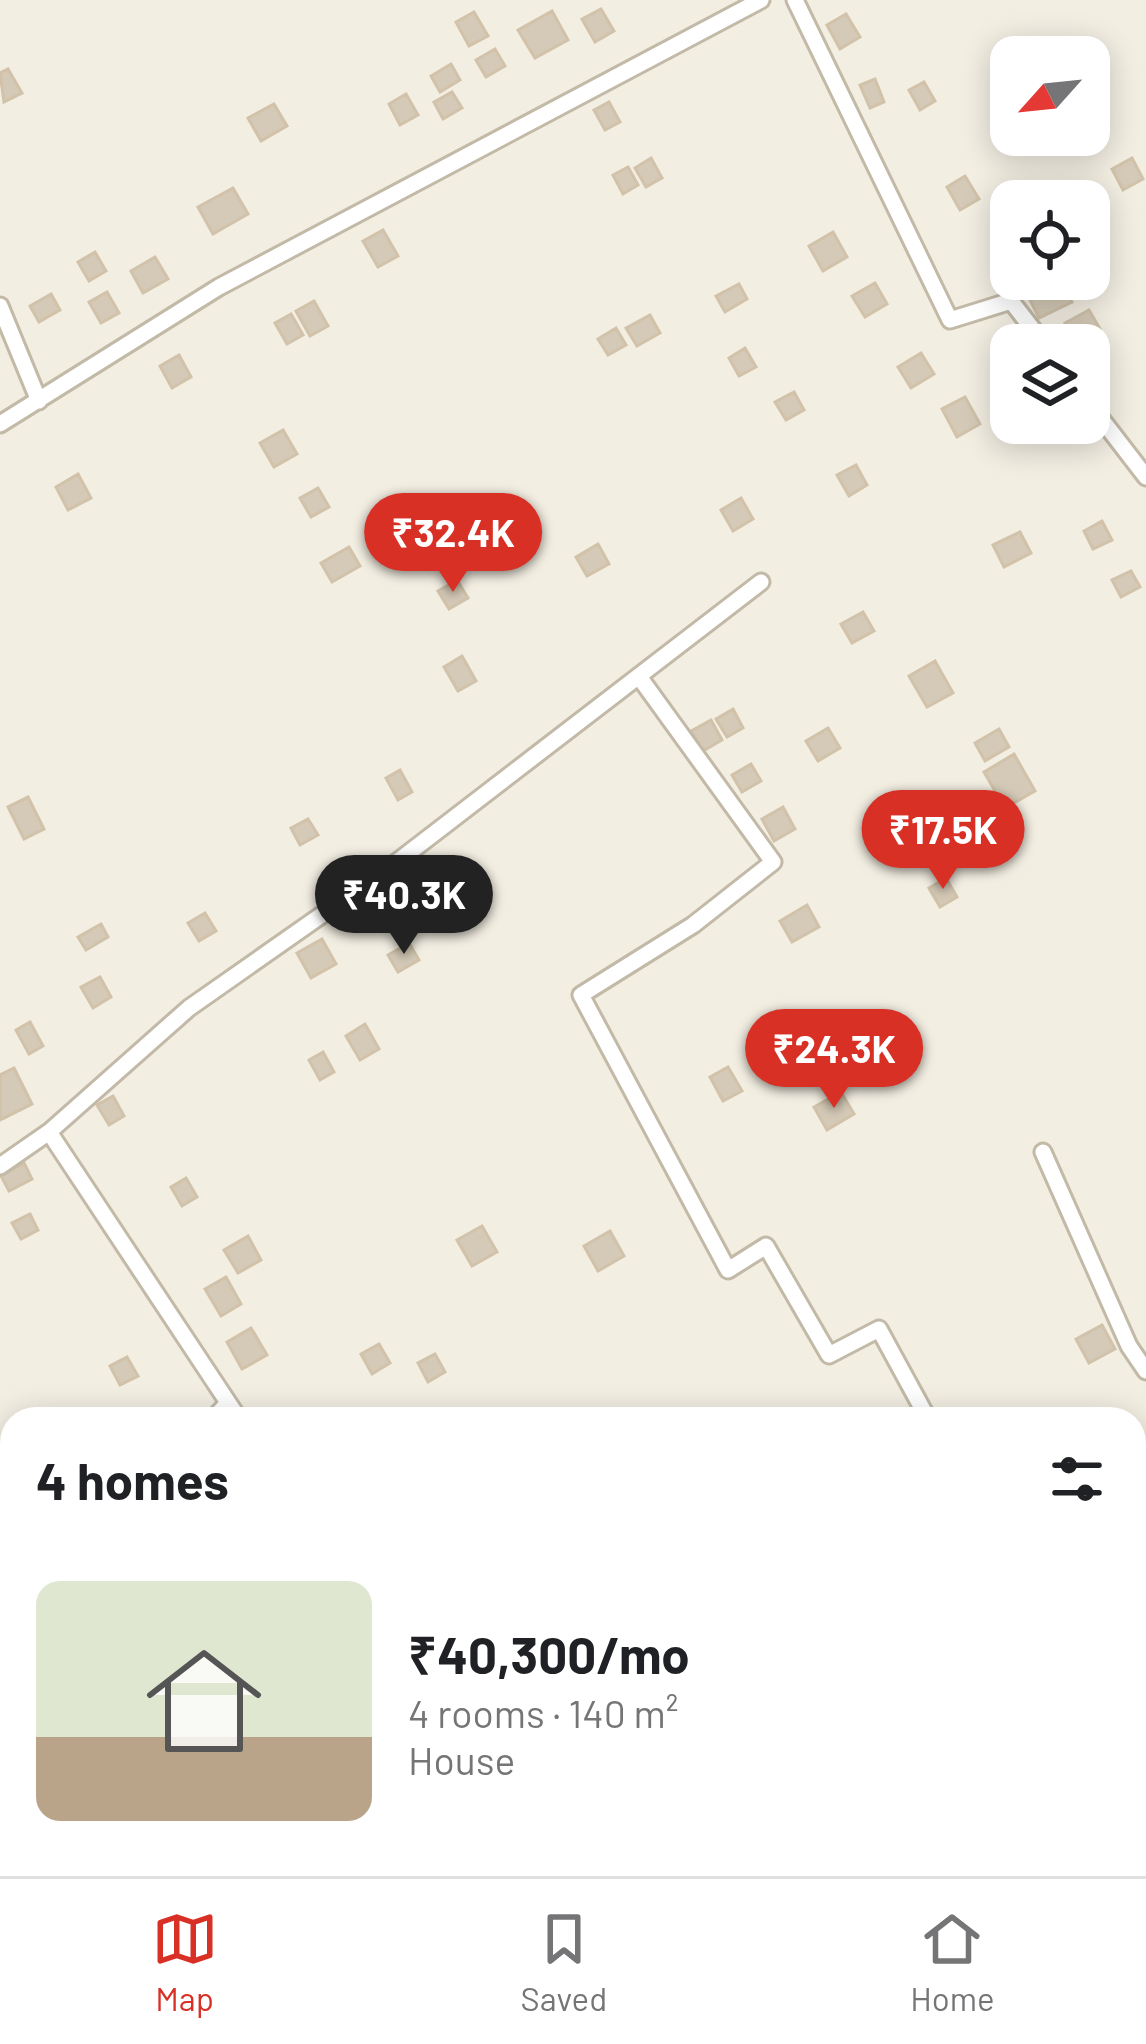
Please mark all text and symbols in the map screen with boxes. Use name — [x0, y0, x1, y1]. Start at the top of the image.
north arrow — [990, 36, 1110, 156]
map controls — [990, 36, 1110, 444]
button: locate — [990, 180, 1110, 300]
button: layers — [990, 324, 1110, 444]
pin: ₹32.4K — [355, 493, 551, 595]
text: ₹32.4K — [391, 508, 515, 555]
pin: ₹17.5K — [845, 790, 1041, 892]
text: ₹17.5K — [889, 805, 997, 852]
pin: ₹40.3K — [306, 855, 502, 957]
text: ₹40.3K — [342, 870, 466, 917]
pin: ₹24.3K — [736, 1009, 932, 1111]
text: ₹24.3K — [772, 1024, 896, 1071]
icon: filters — [1044, 1446, 1110, 1512]
text: 4 homes — [36, 1449, 229, 1510]
text: ₹40,300/mo — [408, 1623, 690, 1684]
icon: home — [132, 1629, 276, 1773]
text: 4 rooms · 140 m² — [408, 1689, 679, 1736]
text: House — [408, 1736, 515, 1783]
tab: Map — [152, 1906, 218, 2018]
tab: Saved — [521, 1906, 607, 2018]
tab: Home — [910, 1906, 994, 2018]

